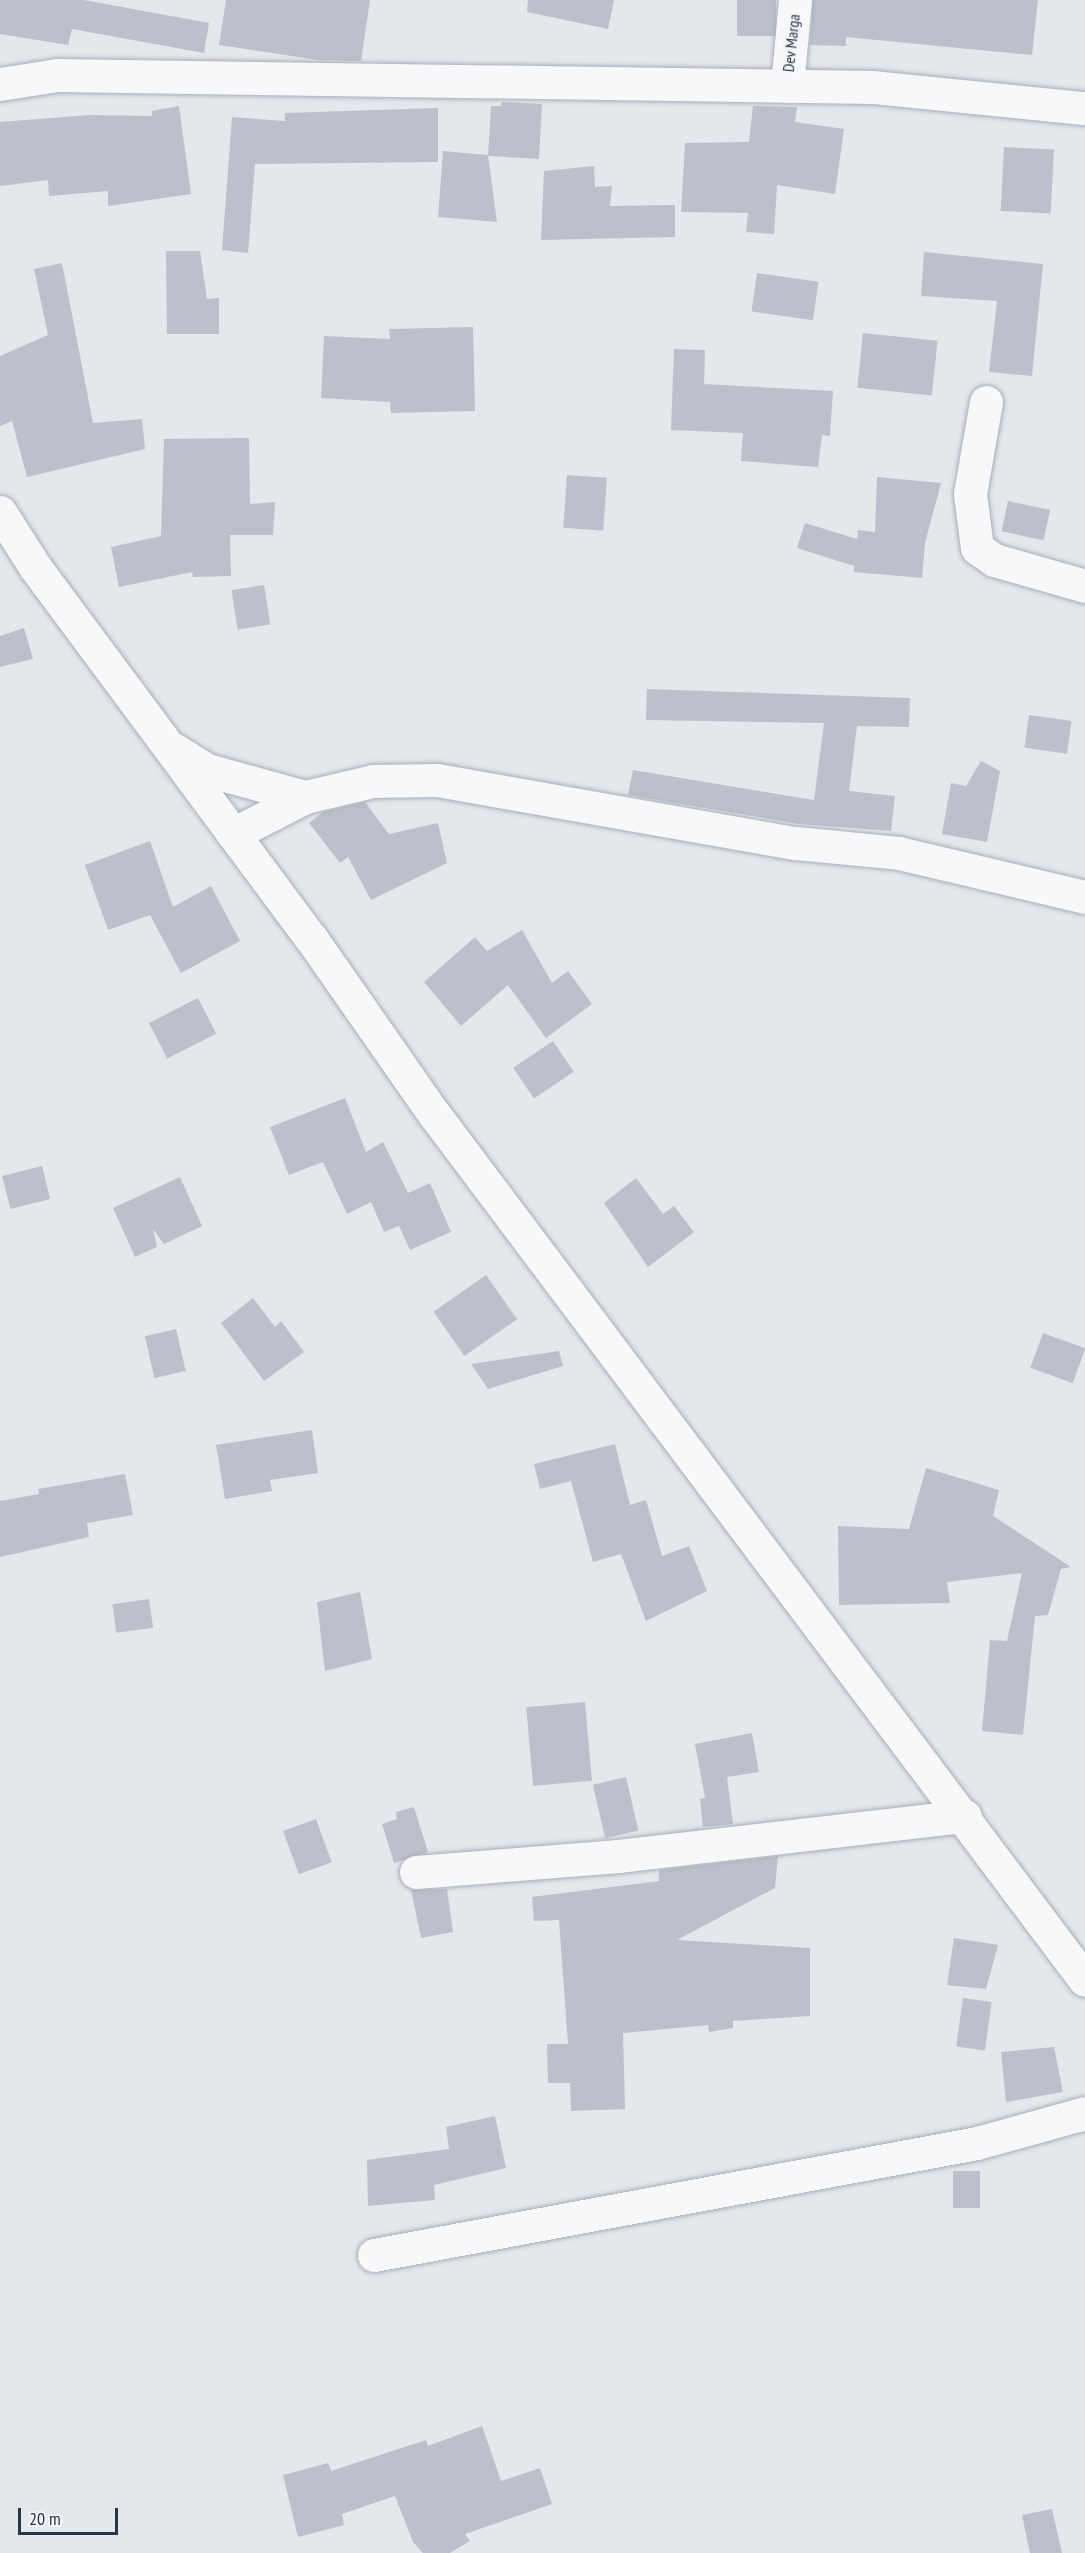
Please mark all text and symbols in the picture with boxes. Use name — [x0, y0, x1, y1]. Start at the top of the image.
street label: Dev Marga — [778, 13, 804, 73]
scale bar — [21, 2496, 122, 2534]
text: 20 m — [29, 2507, 61, 2530]

